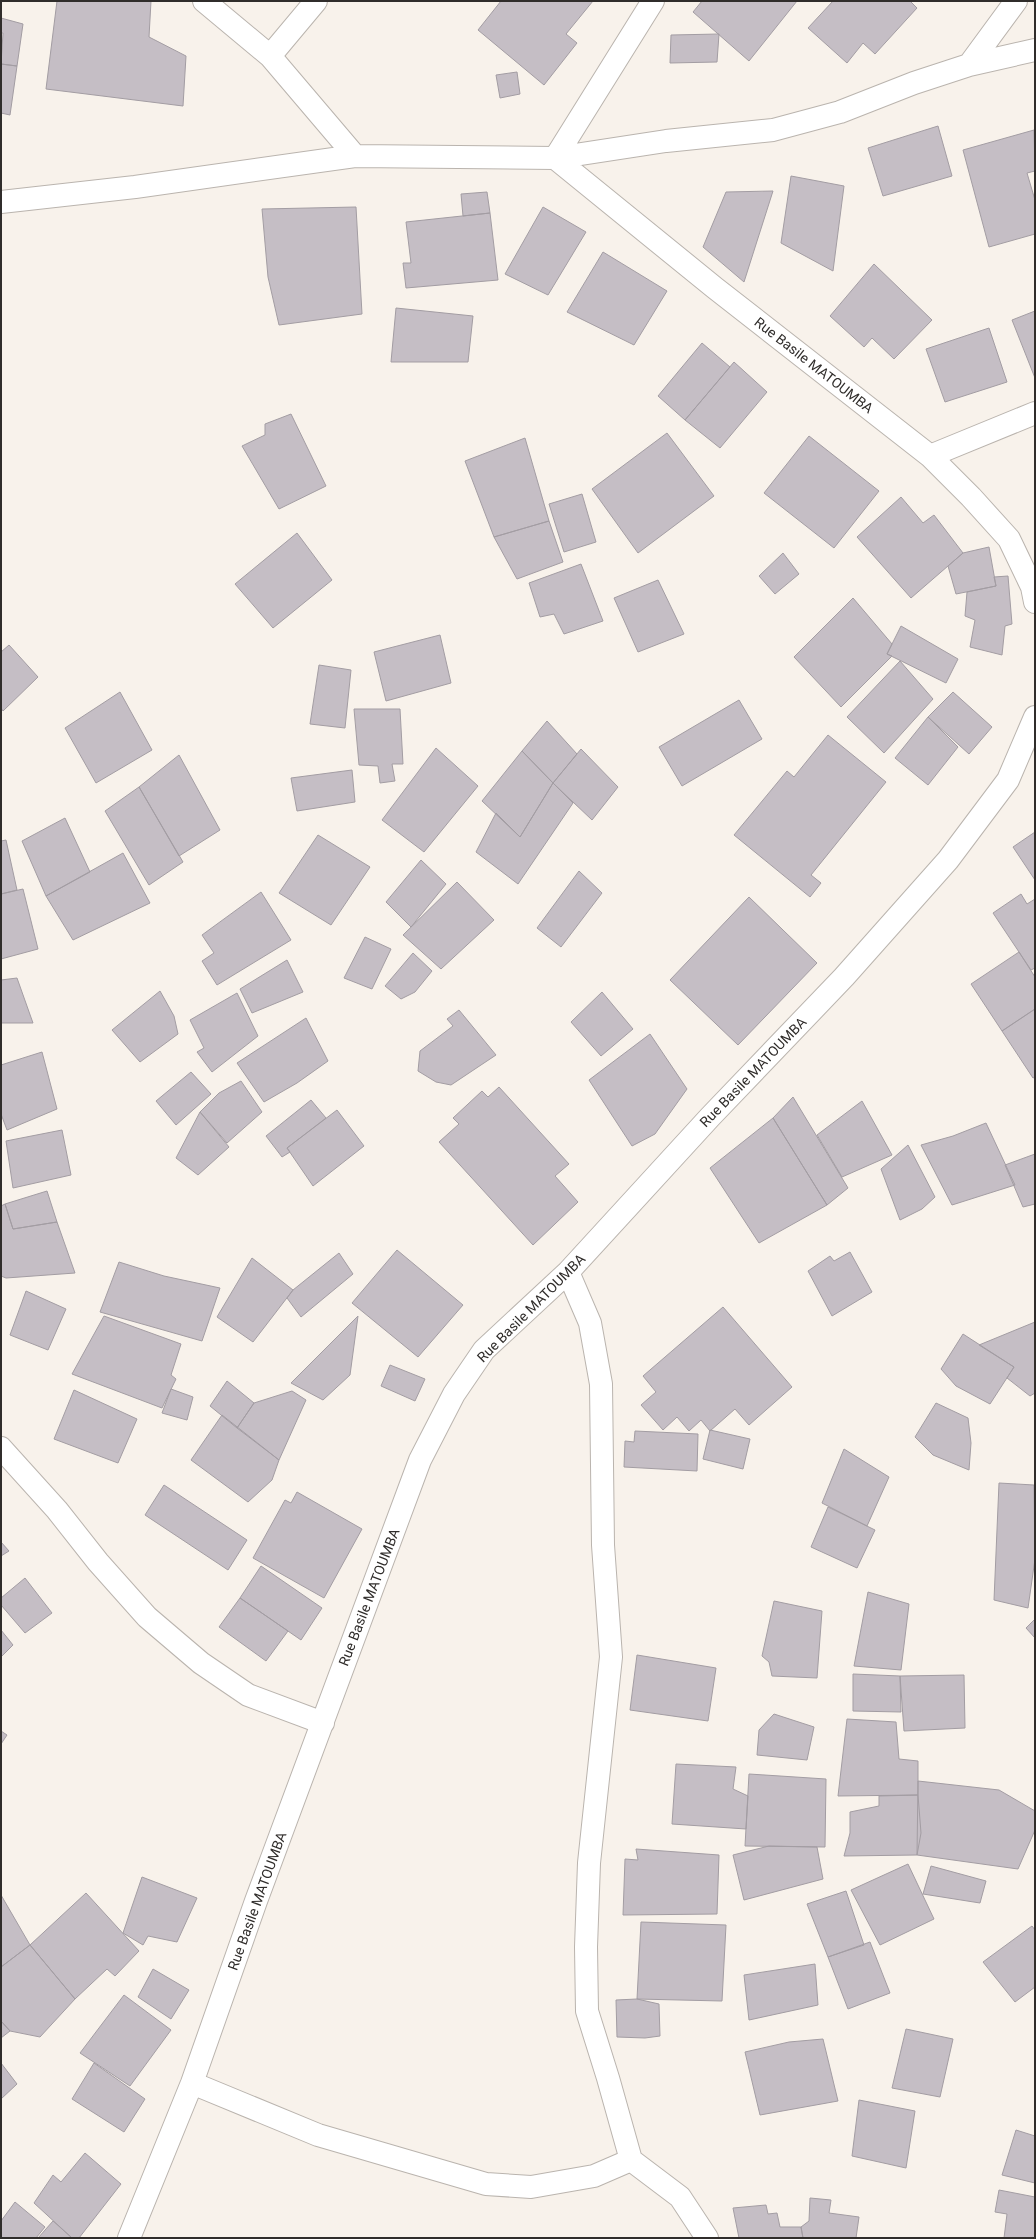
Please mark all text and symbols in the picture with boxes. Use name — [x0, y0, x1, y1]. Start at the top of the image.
street label: Rue Basile MATOUMBA — [752, 314, 876, 416]
street label: Rue Basile MATOUMBA — [697, 1014, 809, 1130]
street label: Rue Basile MATOUMBA — [474, 1251, 588, 1365]
street label: Rue Basile MATOUMBA — [335, 1526, 403, 1668]
street label: Rue Basile MATOUMBA — [225, 1830, 289, 1972]

